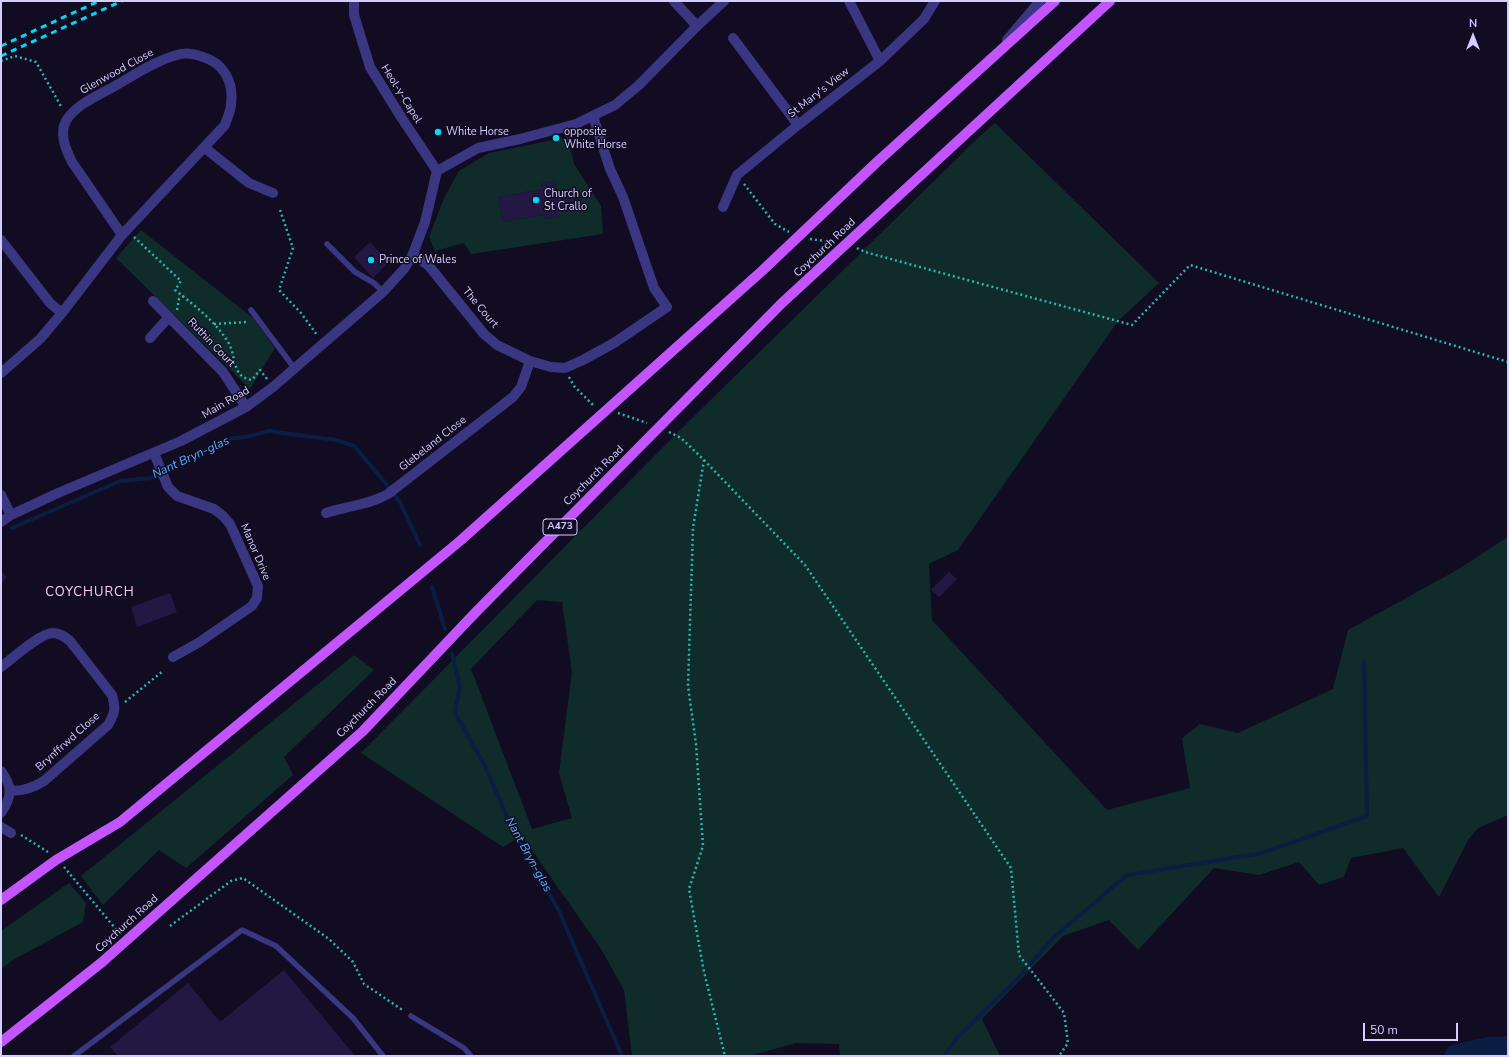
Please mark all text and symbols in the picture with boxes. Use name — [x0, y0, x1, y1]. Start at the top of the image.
north arrow — [1453, 16, 1493, 56]
text: N — [1469, 16, 1477, 31]
street label: Glenwood Close — [78, 46, 156, 98]
street label: Heol-y-Capel — [378, 62, 424, 126]
street label: St Mary's View — [786, 65, 852, 121]
place label: White Horse — [446, 125, 509, 139]
place label: opposite White Horse — [564, 125, 627, 151]
marker: White Horse — [433, 127, 443, 137]
marker: opposite White Horse — [551, 133, 561, 143]
place label: Church of St Crallo — [544, 187, 592, 213]
marker: Church of St Crallo — [531, 195, 541, 205]
street label: Coychurch Road — [791, 216, 859, 280]
place label: Prince of Wales — [379, 253, 456, 267]
marker: Prince of Wales — [366, 255, 376, 265]
street label: The Court — [459, 285, 501, 331]
street label: Ruthin Court — [184, 316, 238, 370]
street label: Main Road — [200, 384, 252, 422]
street label: Glebeland Close — [397, 414, 469, 474]
water label: Nant Bryn-glas — [150, 434, 232, 482]
street label: Coychurch Road — [561, 443, 627, 509]
road number: A473 — [543, 519, 577, 535]
street label: Manor Drive — [237, 522, 273, 582]
district label: COYCHURCH — [45, 585, 135, 601]
street label: Coychurch Road — [334, 675, 400, 741]
street label: Brynffrwd Close — [33, 710, 103, 774]
water label: Nant Bryn-glas — [502, 815, 554, 895]
street label: Coychurch Road — [93, 892, 161, 956]
scale bar — [1365, 1015, 1460, 1041]
text: 50 m — [1370, 1022, 1398, 1038]

